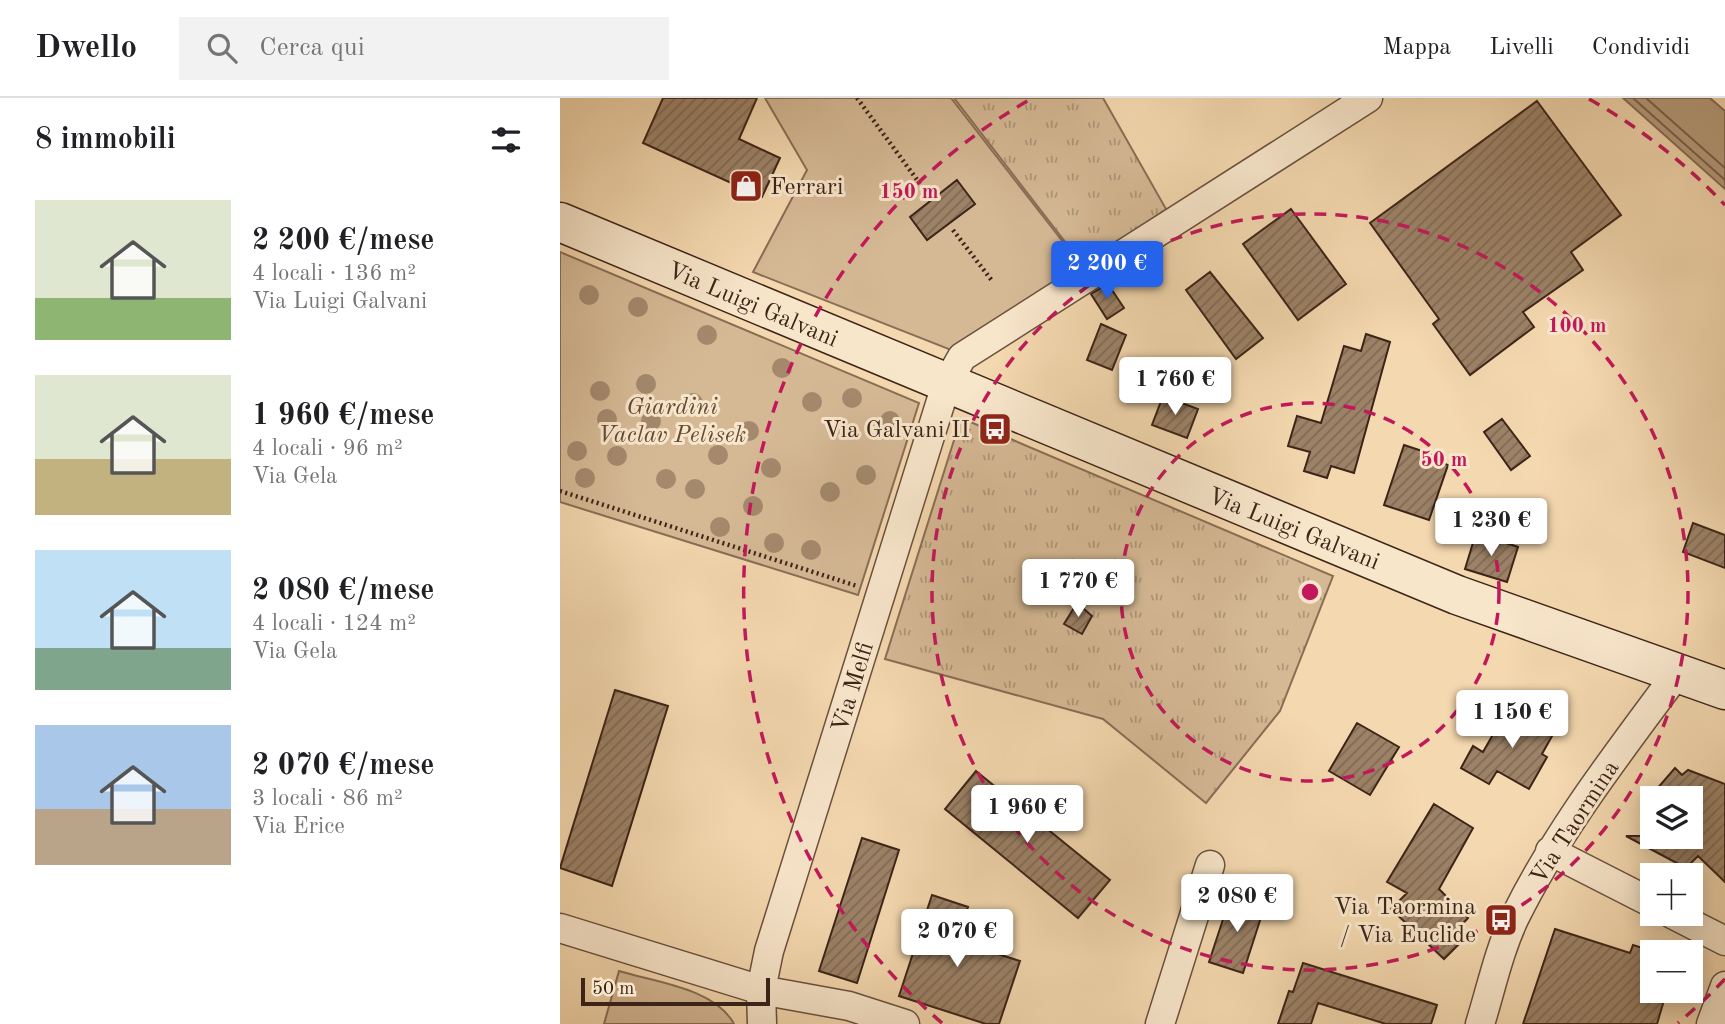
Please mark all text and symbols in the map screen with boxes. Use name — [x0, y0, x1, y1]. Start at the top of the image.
search box — [179, 17, 669, 80]
icon: search — [203, 29, 241, 67]
text: Dwello — [35, 32, 137, 65]
text: Cerca qui — [259, 35, 365, 61]
text: Mappa — [1383, 36, 1451, 60]
text: Livelli — [1489, 36, 1554, 60]
text: Condividi — [1592, 36, 1690, 60]
icon: filters — [487, 121, 525, 159]
text: 8 immobili — [35, 125, 176, 155]
shop icon: Ferrari — [727, 167, 765, 205]
place label: Ferrari — [770, 176, 843, 200]
text: 150 m — [879, 182, 939, 203]
text: 2 200 €/mese — [252, 226, 435, 256]
icon: home — [91, 228, 175, 312]
pin: 2 200 € — [1042, 242, 1172, 301]
text: 2 200 € — [1067, 252, 1147, 275]
street label: Via Luigi Galvani — [663, 259, 841, 353]
text: 4 locali · 136 m² — [252, 262, 416, 285]
text: Via Luigi Galvani — [252, 290, 427, 313]
text: 100 m — [1547, 316, 1607, 337]
pin: 1 760 € — [1110, 358, 1240, 417]
text: 1 760 € — [1135, 368, 1215, 391]
park label: Giardini Vaclav Pelisek — [598, 396, 746, 448]
text: 1 960 €/mese — [252, 401, 435, 431]
icon: home — [91, 403, 175, 487]
bus stop icon: Via Galvani II — [976, 410, 1014, 448]
place label: Via Galvani II — [823, 419, 970, 443]
text: 4 locali · 96 m² — [252, 437, 403, 460]
text: 50 m — [1420, 450, 1468, 471]
text: Via Gela — [252, 465, 337, 488]
street label: Via Luigi Galvani — [1204, 484, 1383, 575]
pin: 1 230 € — [1426, 498, 1556, 558]
text: 1 230 € — [1451, 509, 1531, 532]
pin: 1 770 € — [1013, 560, 1143, 619]
text: 1 770 € — [1038, 570, 1118, 593]
text: 2 080 €/mese — [252, 576, 435, 606]
icon: home — [91, 578, 175, 662]
centre of rings — [1298, 580, 1322, 604]
text: 4 locali · 124 m² — [252, 612, 416, 635]
text: Via Gela — [252, 640, 337, 663]
street label: Via Melfi — [829, 640, 879, 736]
pin: 1 150 € — [1447, 690, 1577, 750]
text: 1 150 € — [1472, 701, 1552, 724]
text: 2 070 €/mese — [252, 751, 435, 781]
icon: home — [91, 753, 175, 837]
street label: Via Taormina — [1527, 757, 1625, 889]
pin: 1 960 € — [962, 786, 1092, 845]
map controls — [1640, 786, 1703, 1003]
button: layers — [1640, 786, 1703, 849]
text: 3 locali · 86 m² — [252, 787, 403, 810]
text: 1 960 € — [987, 796, 1067, 819]
text: Via Erice — [252, 815, 345, 838]
button: + — [1640, 863, 1703, 926]
pin: 2 080 € — [1172, 874, 1302, 934]
text: 2 080 € — [1197, 885, 1277, 908]
place label: Via Taormina / Via Euclide — [1334, 896, 1476, 948]
bus stop icon: Via Taormina / Via Euclide — [1482, 901, 1520, 939]
pin: 2 070 € — [892, 910, 1022, 969]
text: 2 070 € — [917, 920, 997, 943]
button: − — [1640, 940, 1703, 1003]
scale bar — [581, 975, 770, 1007]
text: 50 m — [592, 980, 634, 999]

